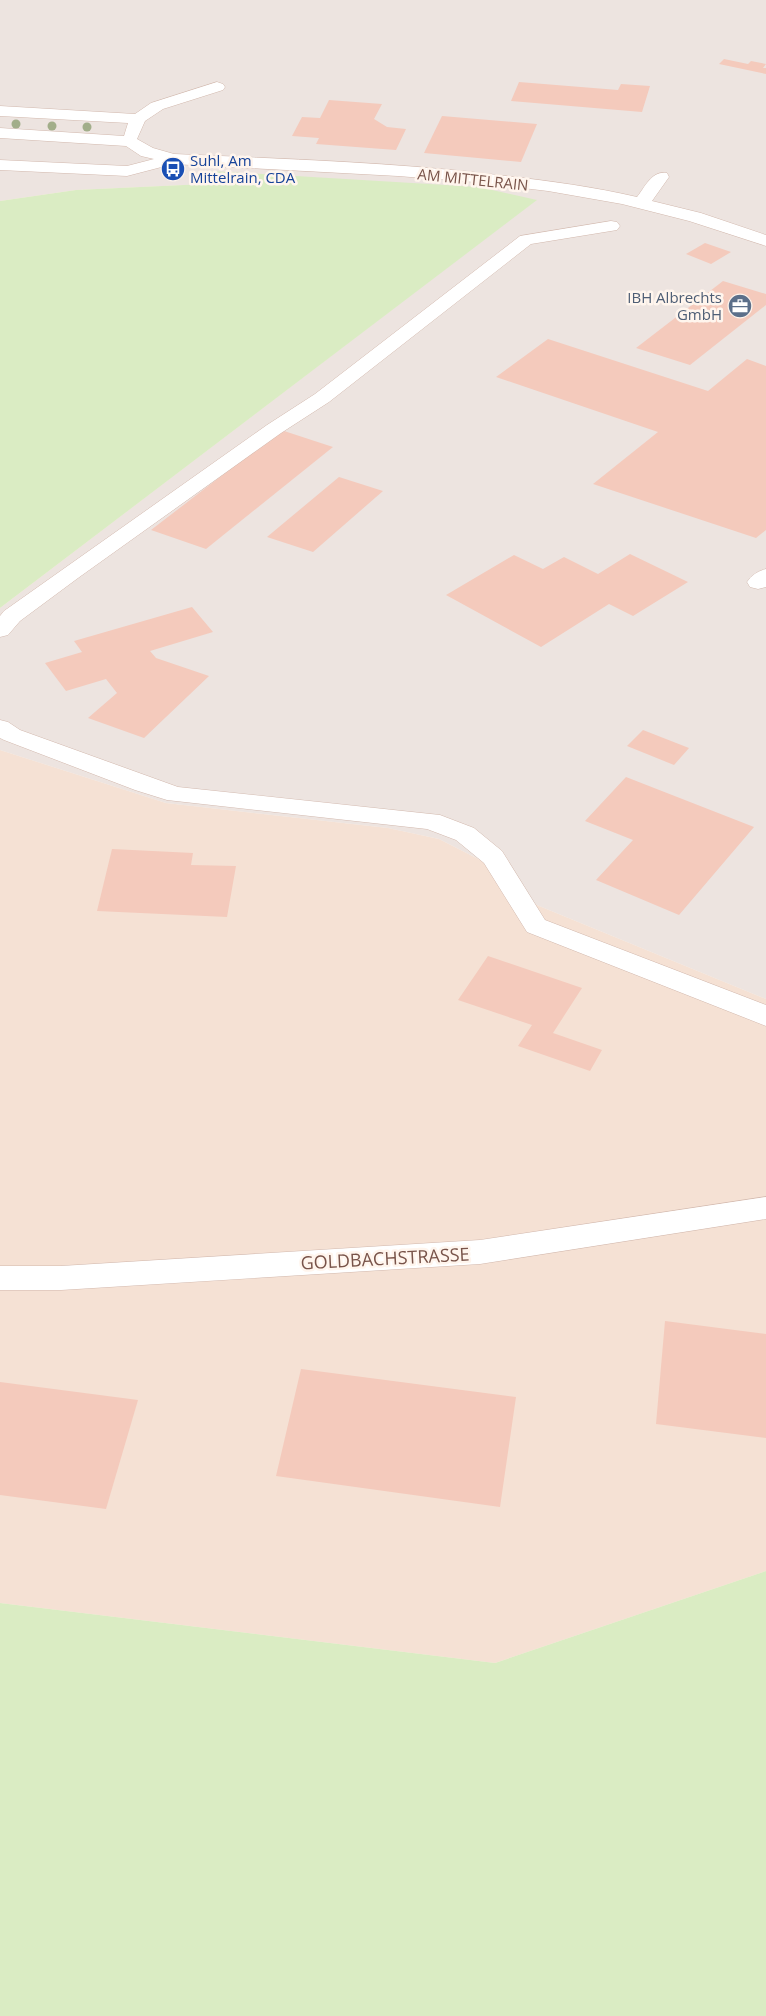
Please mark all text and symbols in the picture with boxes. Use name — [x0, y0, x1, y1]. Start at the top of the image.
place label: Suhl, Am Mittelrain, CDA — [190, 150, 296, 187]
bus stop icon: Suhl, Am Mittelrain, CDA — [160, 156, 186, 182]
street label: AM MITTELRAIN — [417, 163, 529, 195]
place label: IBH Albrechts GmbH — [627, 287, 722, 324]
office icon: IBH Albrechts GmbH — [727, 293, 753, 319]
street label: GOLDBACHSTRASSE — [300, 1242, 470, 1274]

